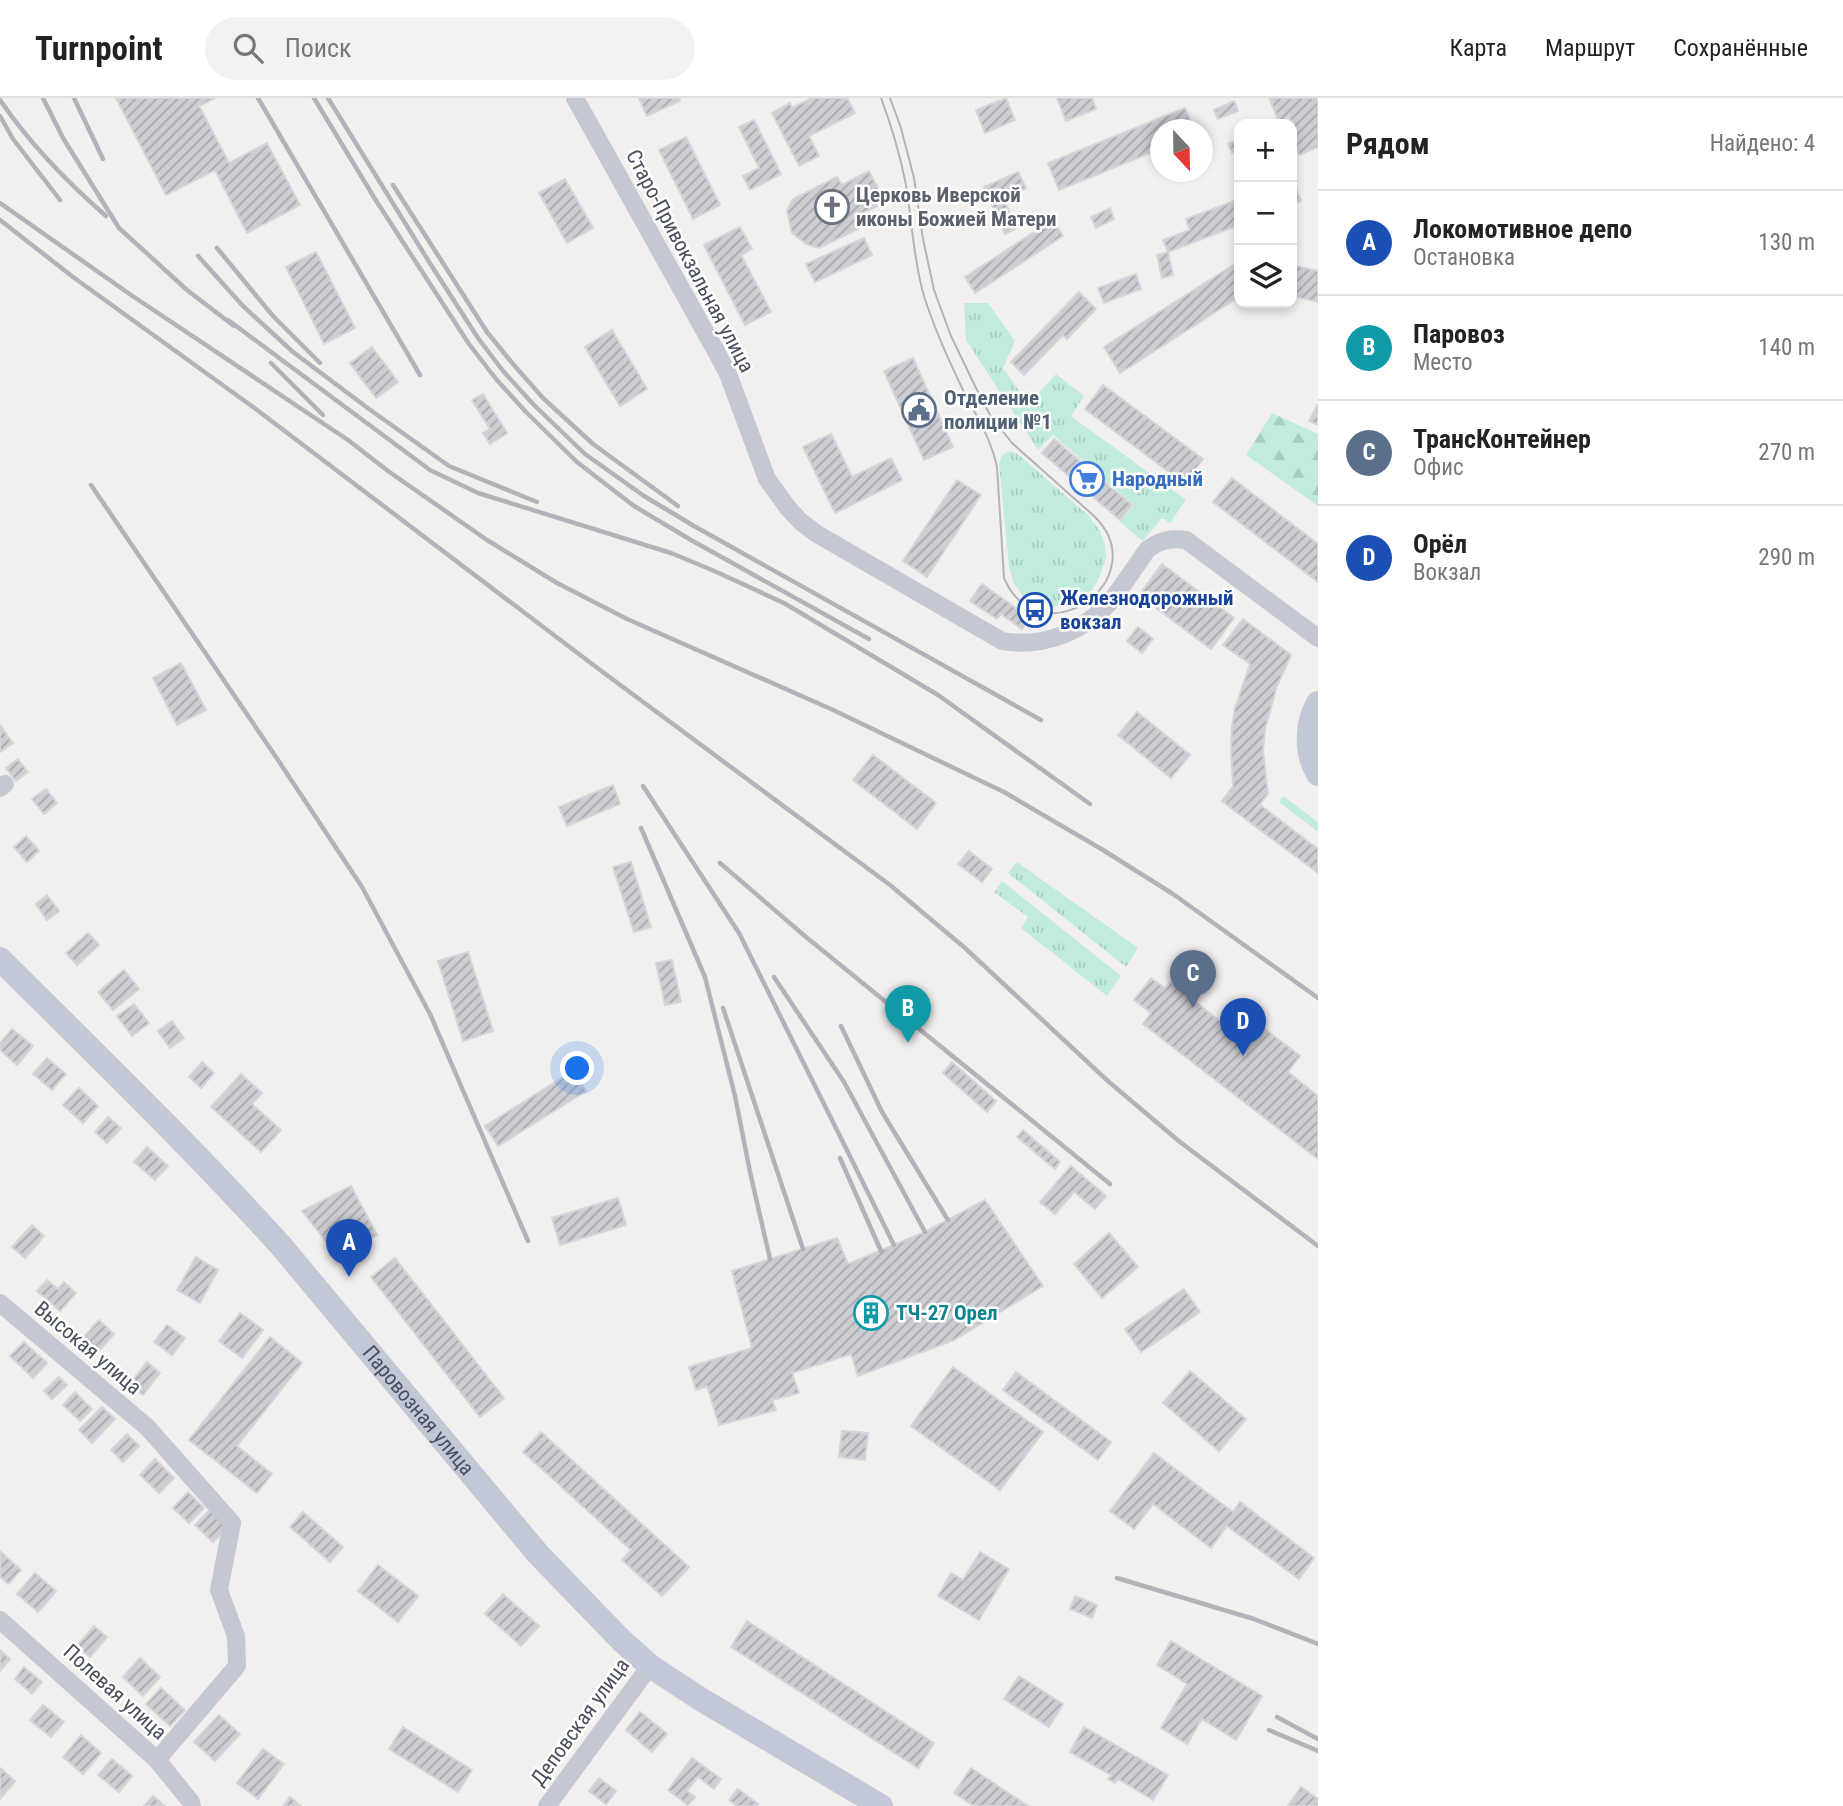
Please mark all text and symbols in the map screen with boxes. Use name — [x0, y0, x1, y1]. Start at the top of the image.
search box — [205, 17, 695, 80]
text: Turnpoint — [35, 29, 163, 68]
icon: search — [229, 29, 267, 67]
text: Поиск — [285, 33, 352, 63]
text: Карта — [1450, 34, 1507, 62]
text: Маршрут — [1545, 34, 1635, 62]
text: Сохранённые — [1673, 34, 1808, 62]
north arrow — [1150, 119, 1213, 182]
map controls — [1234, 119, 1297, 308]
button: + — [1234, 119, 1297, 182]
text: Рядом — [1346, 126, 1430, 161]
text: Найдено: 4 — [1710, 130, 1815, 157]
street label: Старо-Привокзальная улица — [621, 146, 759, 376]
button: − — [1234, 182, 1297, 245]
place label: Церковь Иверской иконы Божией Матери — [856, 183, 1056, 231]
church icon: Церковь Иверской иконы Божией Матери — [813, 188, 851, 226]
text: Локомотивное депо — [1413, 214, 1632, 244]
text: A — [1362, 229, 1376, 256]
text: 130 m — [1758, 229, 1815, 256]
text: Остановка — [1413, 244, 1515, 271]
button: layers — [1234, 245, 1297, 308]
text: Паровоз — [1413, 319, 1505, 349]
text: B — [1363, 334, 1375, 361]
text: 140 m — [1758, 334, 1815, 361]
text: Место — [1413, 349, 1473, 376]
place label: Отделение полиции №1 — [944, 386, 1052, 434]
public building icon: Отделение полиции №1 — [900, 391, 938, 429]
text: ТрансКонтейнер — [1413, 424, 1591, 454]
text: C — [1362, 439, 1376, 466]
text: 270 m — [1758, 439, 1815, 466]
text: Офис — [1413, 454, 1464, 481]
supermarket icon: Народный — [1068, 460, 1106, 498]
place label: Народный — [1112, 467, 1203, 491]
text: Орёл — [1413, 529, 1467, 559]
text: D — [1363, 544, 1376, 571]
text: 290 m — [1758, 544, 1815, 571]
text: Вокзал — [1413, 559, 1481, 586]
place label: Железнодорожный вокзал — [1060, 586, 1234, 634]
bus stop icon: Железнодорожный вокзал — [1016, 591, 1054, 629]
pin: C — [1170, 950, 1216, 1008]
pin: B — [885, 985, 931, 1043]
pin: D — [1220, 998, 1266, 1056]
your location — [560, 1051, 594, 1085]
pin: A — [326, 1219, 372, 1277]
building icon: ТЧ-27 Орел — [852, 1294, 890, 1332]
street label: Высокая улица — [30, 1296, 146, 1400]
place label: ТЧ-27 Орел — [896, 1301, 998, 1325]
street label: Паровозная улица — [358, 1341, 479, 1480]
street label: Полевая улица — [59, 1639, 171, 1745]
street label: Деповская улица — [526, 1654, 634, 1790]

